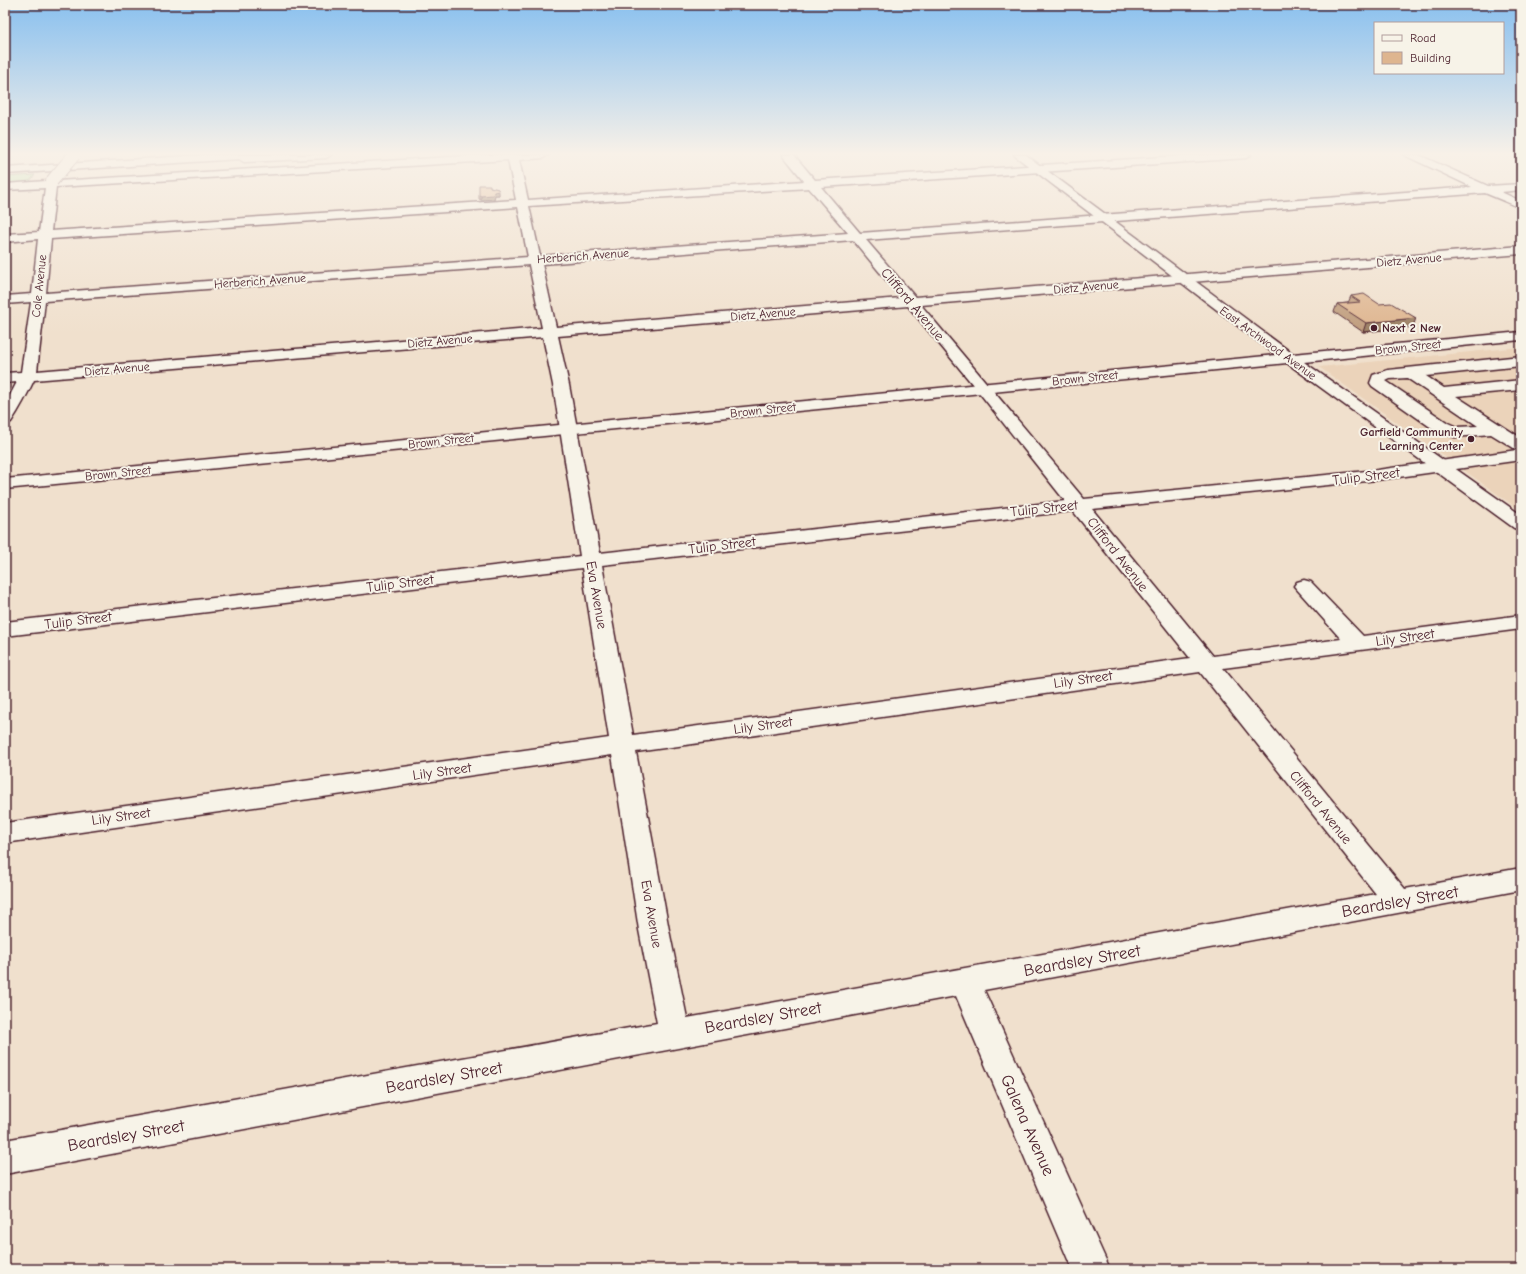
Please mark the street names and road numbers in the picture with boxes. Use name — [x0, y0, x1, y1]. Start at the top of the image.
street label: Herberich Avenue — [537, 246, 629, 266]
street label: Dietz Avenue — [1376, 250, 1442, 270]
street label: Cole Avenue — [29, 254, 49, 318]
street label: Clifford Avenue — [877, 265, 948, 344]
street label: Herberich Avenue — [214, 271, 306, 291]
street label: Dietz Avenue — [1053, 277, 1119, 297]
street label: East Archwood Avenue — [1217, 303, 1319, 383]
street label: Dietz Avenue — [730, 304, 796, 324]
street label: Dietz Avenue — [407, 331, 473, 351]
street label: Brown Street — [1374, 337, 1442, 357]
street label: Dietz Avenue — [84, 359, 150, 379]
street label: Brown Street — [1051, 368, 1119, 388]
street label: Brown Street — [729, 400, 797, 420]
street label: Brown Street — [407, 431, 475, 451]
street label: Brown Street — [84, 463, 152, 483]
street label: Tulip Street — [1331, 464, 1402, 489]
street label: Tulip Street — [1009, 496, 1080, 520]
street label: Clifford Avenue — [1083, 514, 1152, 595]
street label: Tulip Street — [687, 533, 758, 558]
street label: Eva Avenue — [582, 560, 611, 630]
street label: Tulip Street — [365, 571, 436, 596]
street label: Tulip Street — [43, 608, 114, 633]
street label: Lily Street — [1375, 625, 1437, 650]
street label: Lily Street — [1053, 667, 1115, 692]
street label: Lily Street — [733, 713, 795, 738]
street label: Lily Street — [412, 759, 474, 784]
street label: Clifford Avenue — [1286, 767, 1355, 848]
street label: Lily Street — [91, 804, 153, 829]
street label: Eva Avenue — [637, 879, 666, 949]
street label: Beardsley Street — [1340, 882, 1461, 921]
street label: Beardsley Street — [1022, 941, 1143, 980]
street label: Beardsley Street — [703, 998, 824, 1037]
street label: Beardsley Street — [384, 1058, 505, 1097]
street label: Galena Avenue — [997, 1072, 1058, 1179]
street label: Beardsley Street — [66, 1116, 187, 1155]

